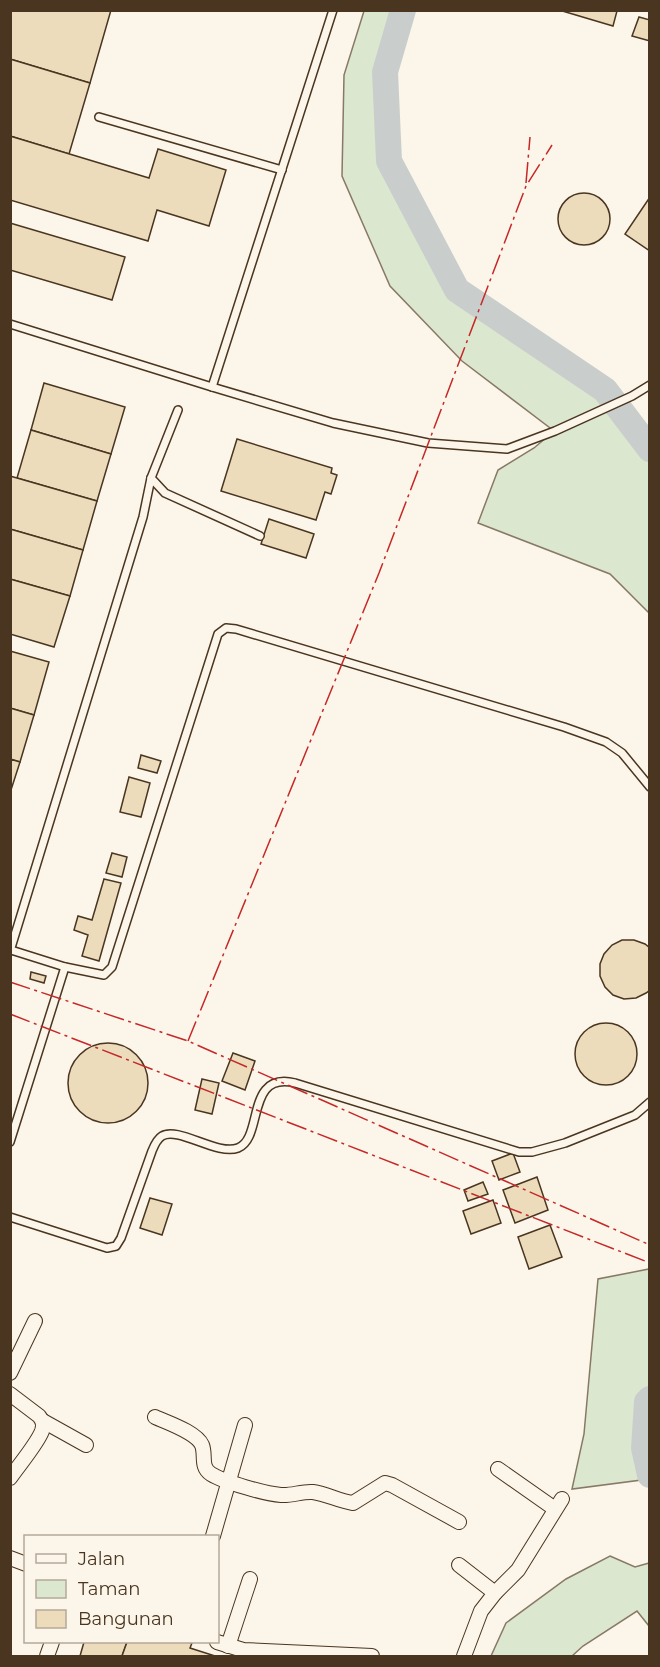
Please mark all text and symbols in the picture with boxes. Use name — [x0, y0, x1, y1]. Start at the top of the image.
legend — [24, 1535, 219, 1643]
text: Jalan — [77, 1548, 125, 1570]
text: Taman — [78, 1578, 140, 1600]
text: Bangunan — [78, 1608, 174, 1630]

